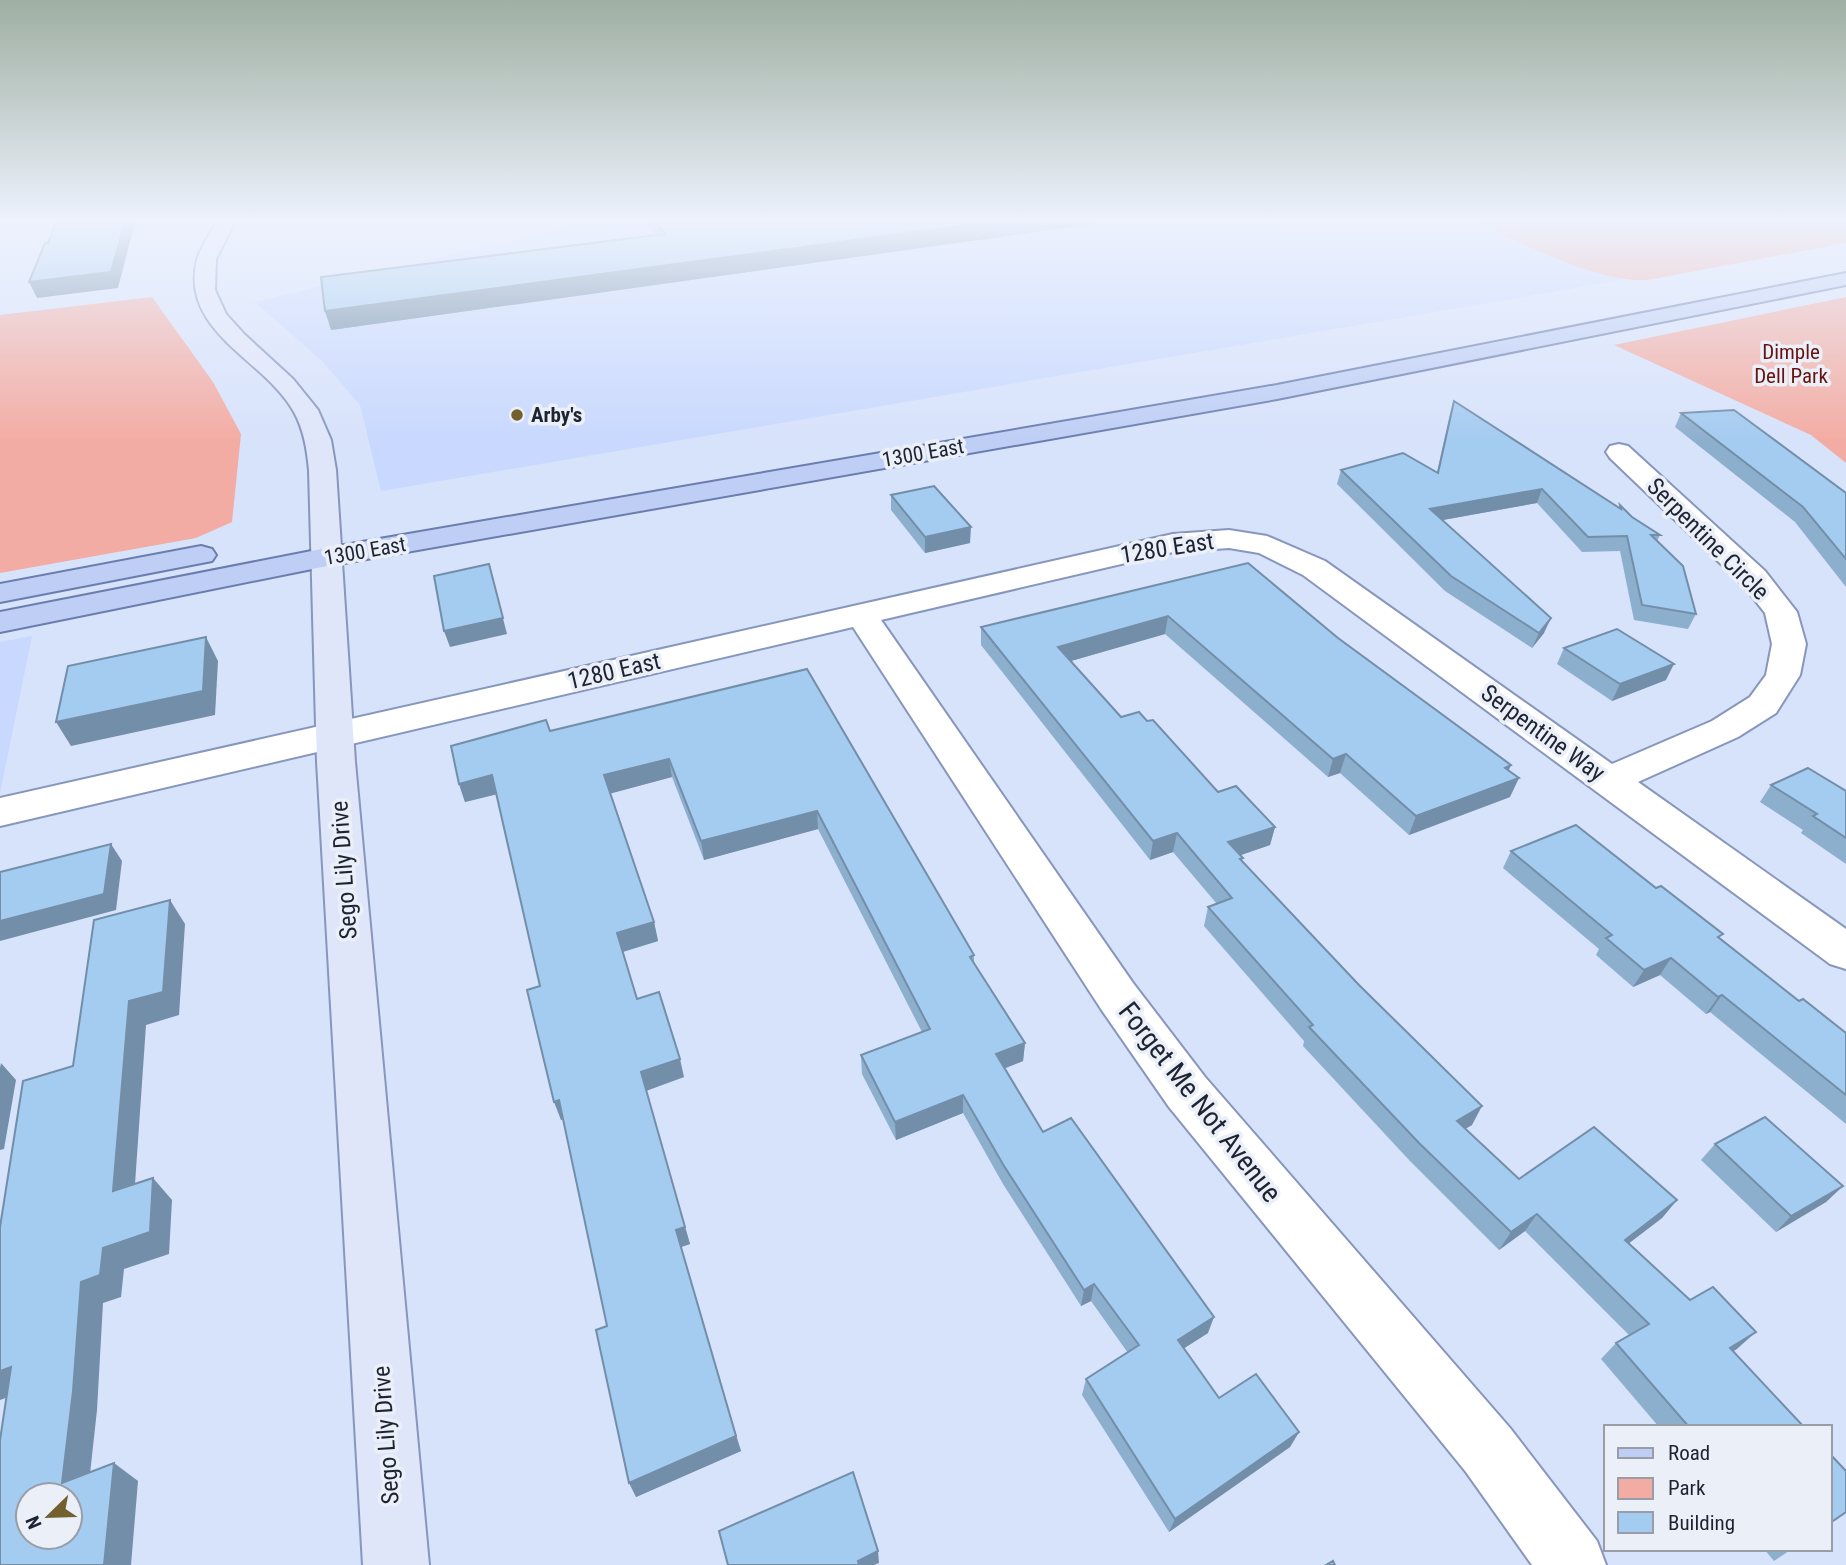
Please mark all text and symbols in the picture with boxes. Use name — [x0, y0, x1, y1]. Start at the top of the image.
park label: Dimple Dell Park — [1754, 340, 1828, 388]
place label: Arby's — [531, 403, 582, 427]
marker: Arby's — [509, 407, 525, 423]
street label: 1300 East — [880, 434, 966, 472]
street label: Serpentine Circle — [1641, 472, 1775, 606]
street label: 1280 East — [1118, 527, 1216, 569]
street label: 1300 East — [322, 532, 408, 570]
street label: 1280 East — [565, 647, 663, 695]
street label: Serpentine Way — [1476, 679, 1610, 787]
street label: Sego Lily Drive — [325, 800, 363, 940]
street label: Forget Me Not Avenue — [1112, 995, 1288, 1209]
street label: Sego Lily Drive — [367, 1365, 405, 1505]
legend — [1604, 1425, 1832, 1551]
text: Road — [1668, 1441, 1710, 1465]
text: Park — [1668, 1476, 1706, 1500]
north arrow — [14, 1481, 84, 1551]
text: Building — [1668, 1511, 1735, 1535]
text: N — [21, 1513, 47, 1532]

